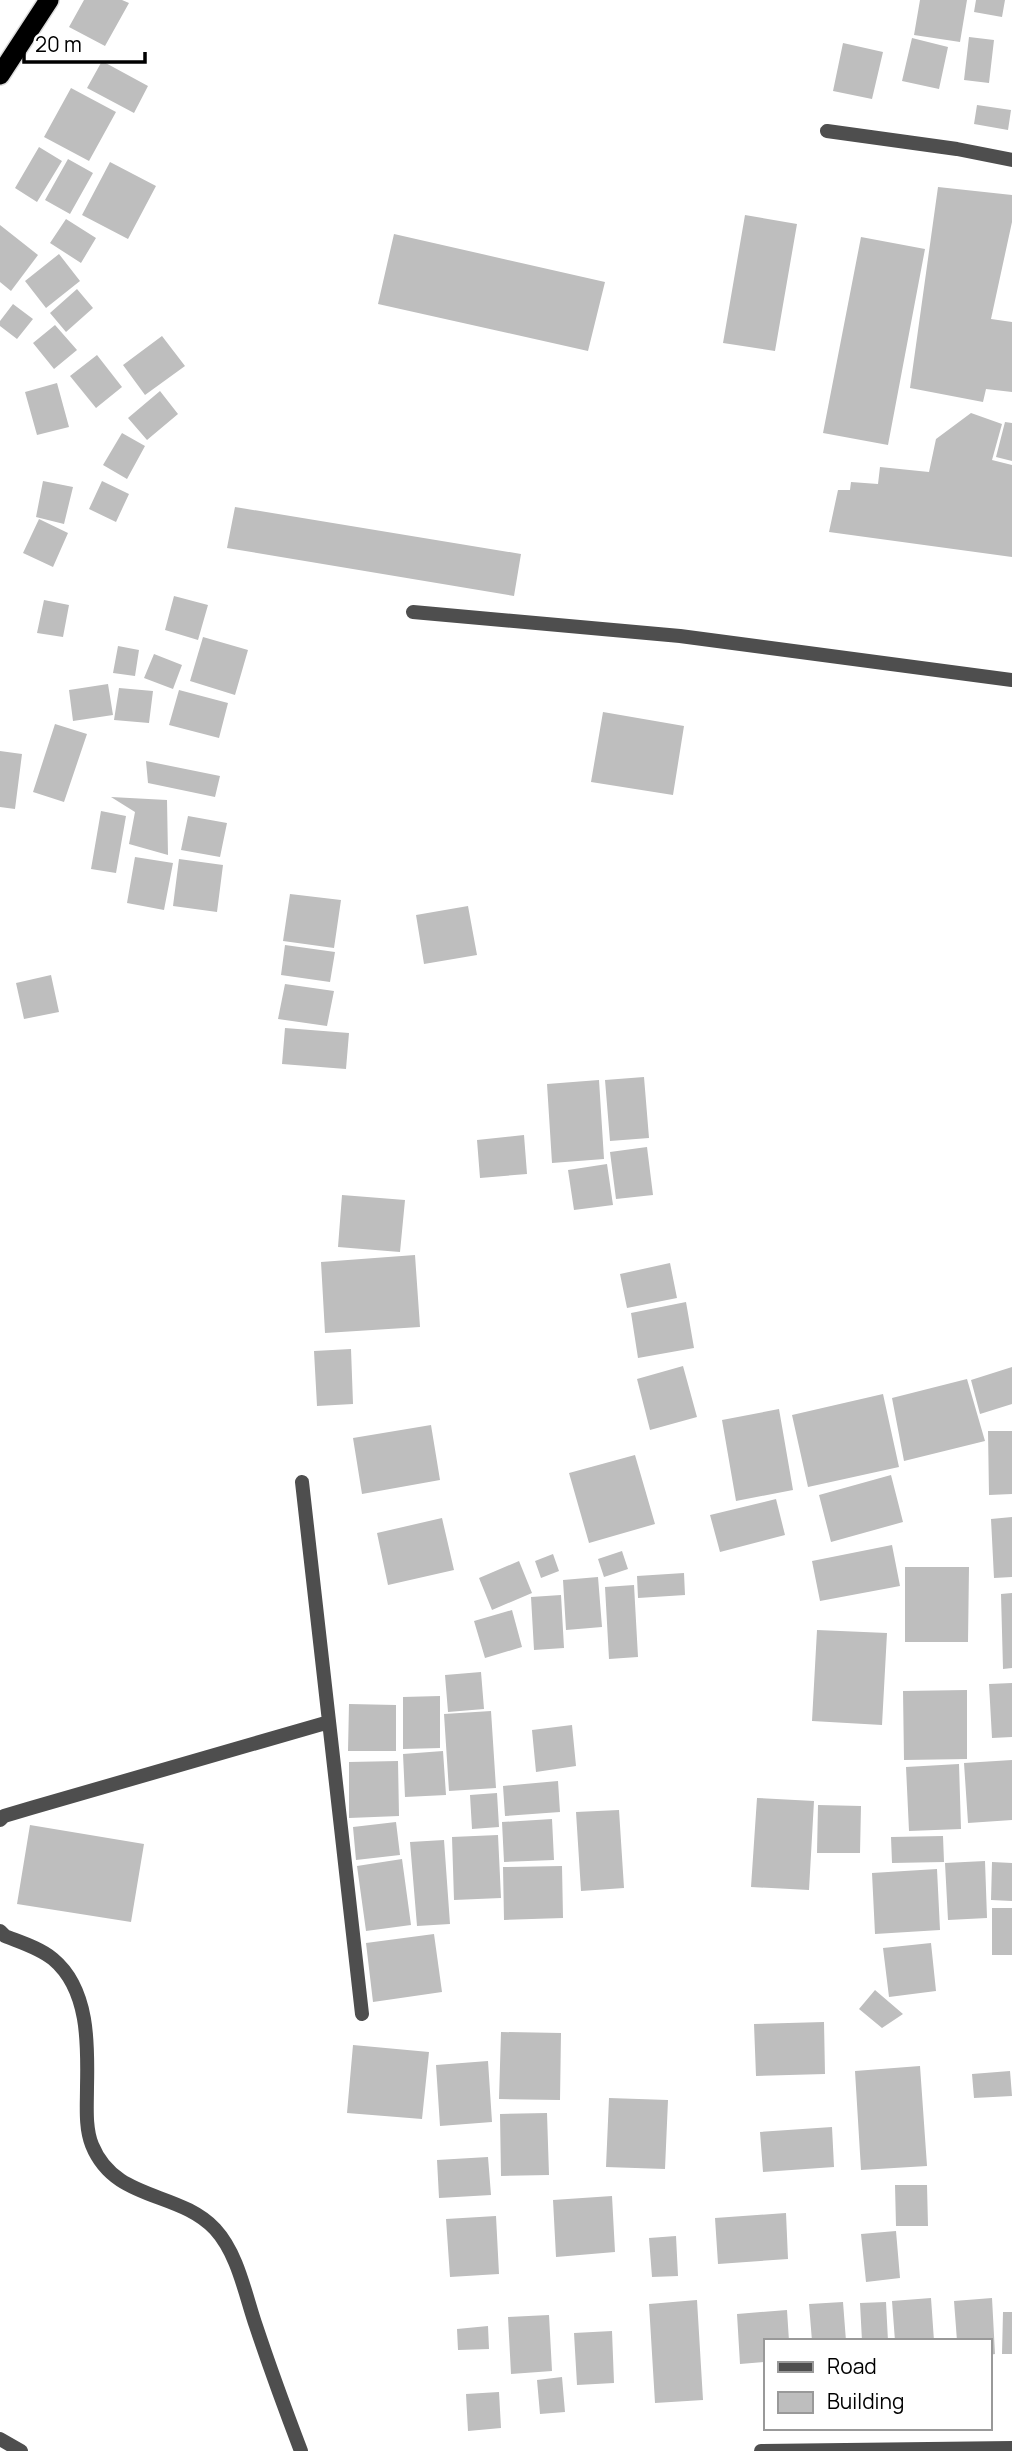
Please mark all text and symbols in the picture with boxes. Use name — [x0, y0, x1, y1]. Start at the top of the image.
scale bar — [24, 21, 145, 65]
text: 20 m — [35, 30, 82, 58]
legend — [764, 2339, 991, 2430]
text: Road — [827, 2352, 877, 2380]
text: Building — [827, 2387, 904, 2415]

